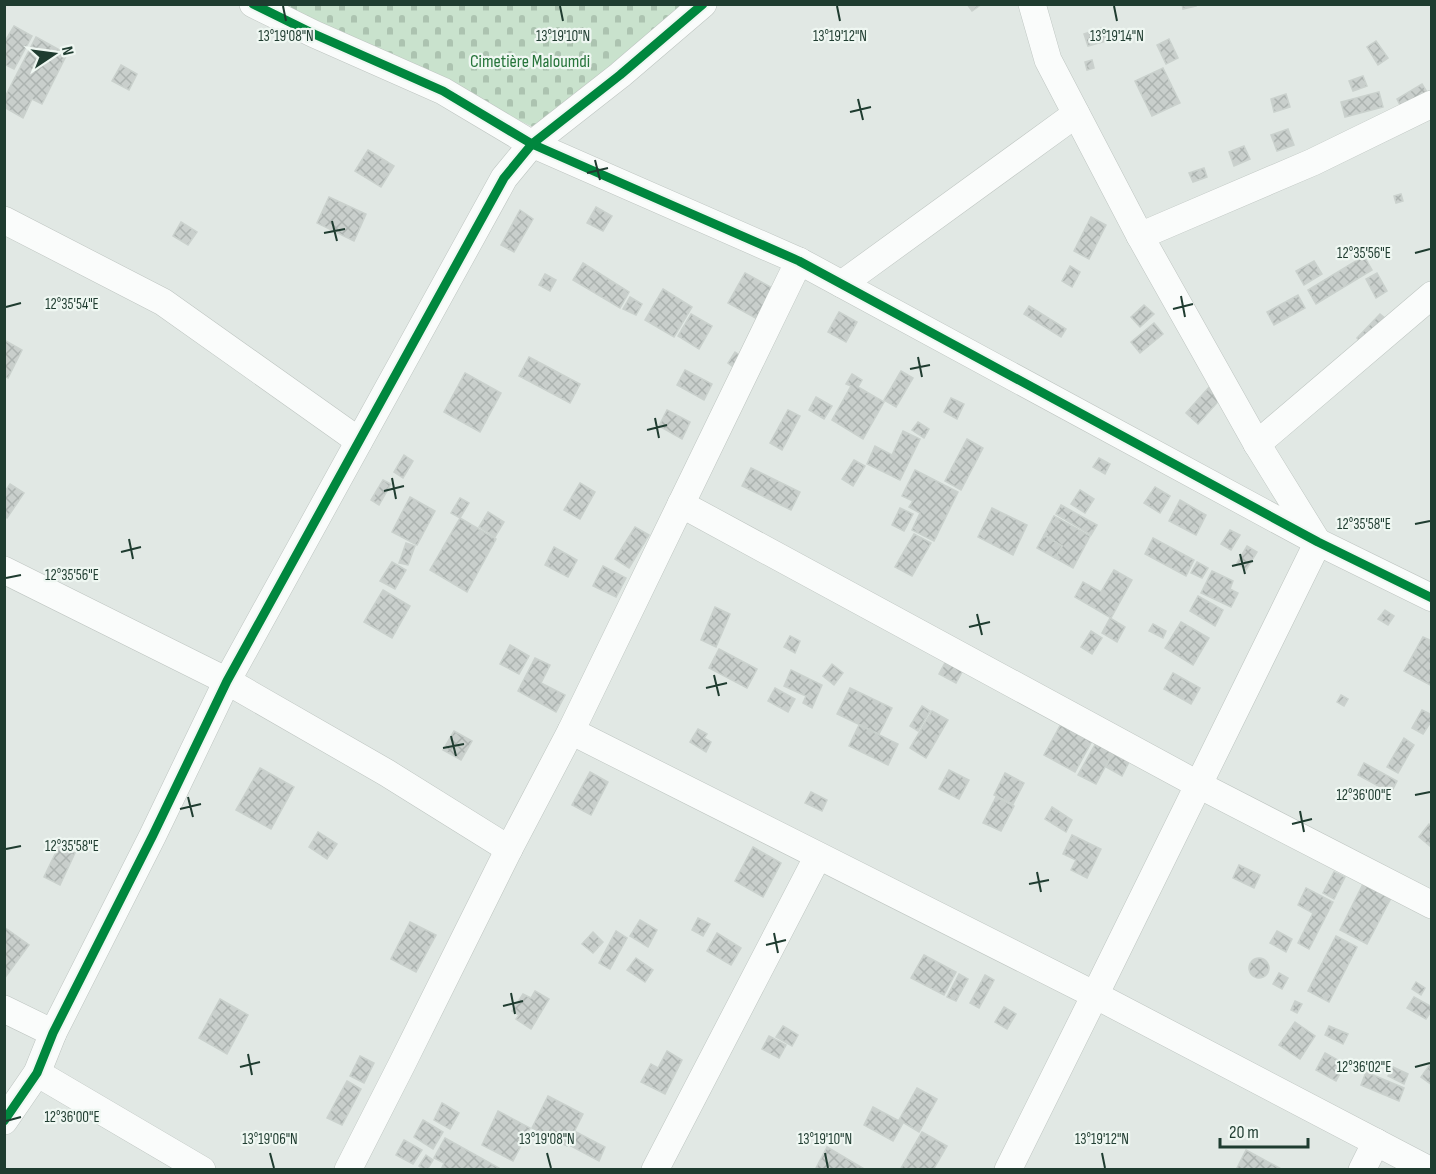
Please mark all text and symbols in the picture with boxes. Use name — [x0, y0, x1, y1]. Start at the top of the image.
north arrow — [24, 24, 84, 84]
text: 13°19'08"N — [258, 27, 314, 46]
text: 13°19'10"N — [536, 27, 590, 46]
text: 13°19'12"N — [813, 27, 867, 46]
text: 13°19'14"N — [1090, 27, 1144, 46]
text: N — [57, 45, 77, 57]
park label: Cimetière Maloumdi — [470, 51, 590, 72]
text: 12°35'56"E — [1337, 244, 1391, 263]
text: 12°35'54"E — [45, 295, 99, 314]
text: 12°35'58"E — [1337, 515, 1391, 534]
text: 12°35'56"E — [45, 566, 99, 585]
text: 12°36'00"E — [1336, 786, 1392, 805]
text: 12°35'58"E — [45, 837, 99, 856]
text: 12°36'02"E — [1337, 1058, 1391, 1077]
text: 12°36'00"E — [44, 1108, 100, 1127]
scale bar — [1220, 1111, 1308, 1149]
text: 20 m — [1229, 1122, 1259, 1143]
text: 13°19'06"N — [242, 1130, 298, 1149]
text: 13°19'08"N — [519, 1130, 575, 1149]
text: 13°19'10"N — [798, 1130, 852, 1149]
text: 13°19'12"N — [1075, 1130, 1129, 1149]

